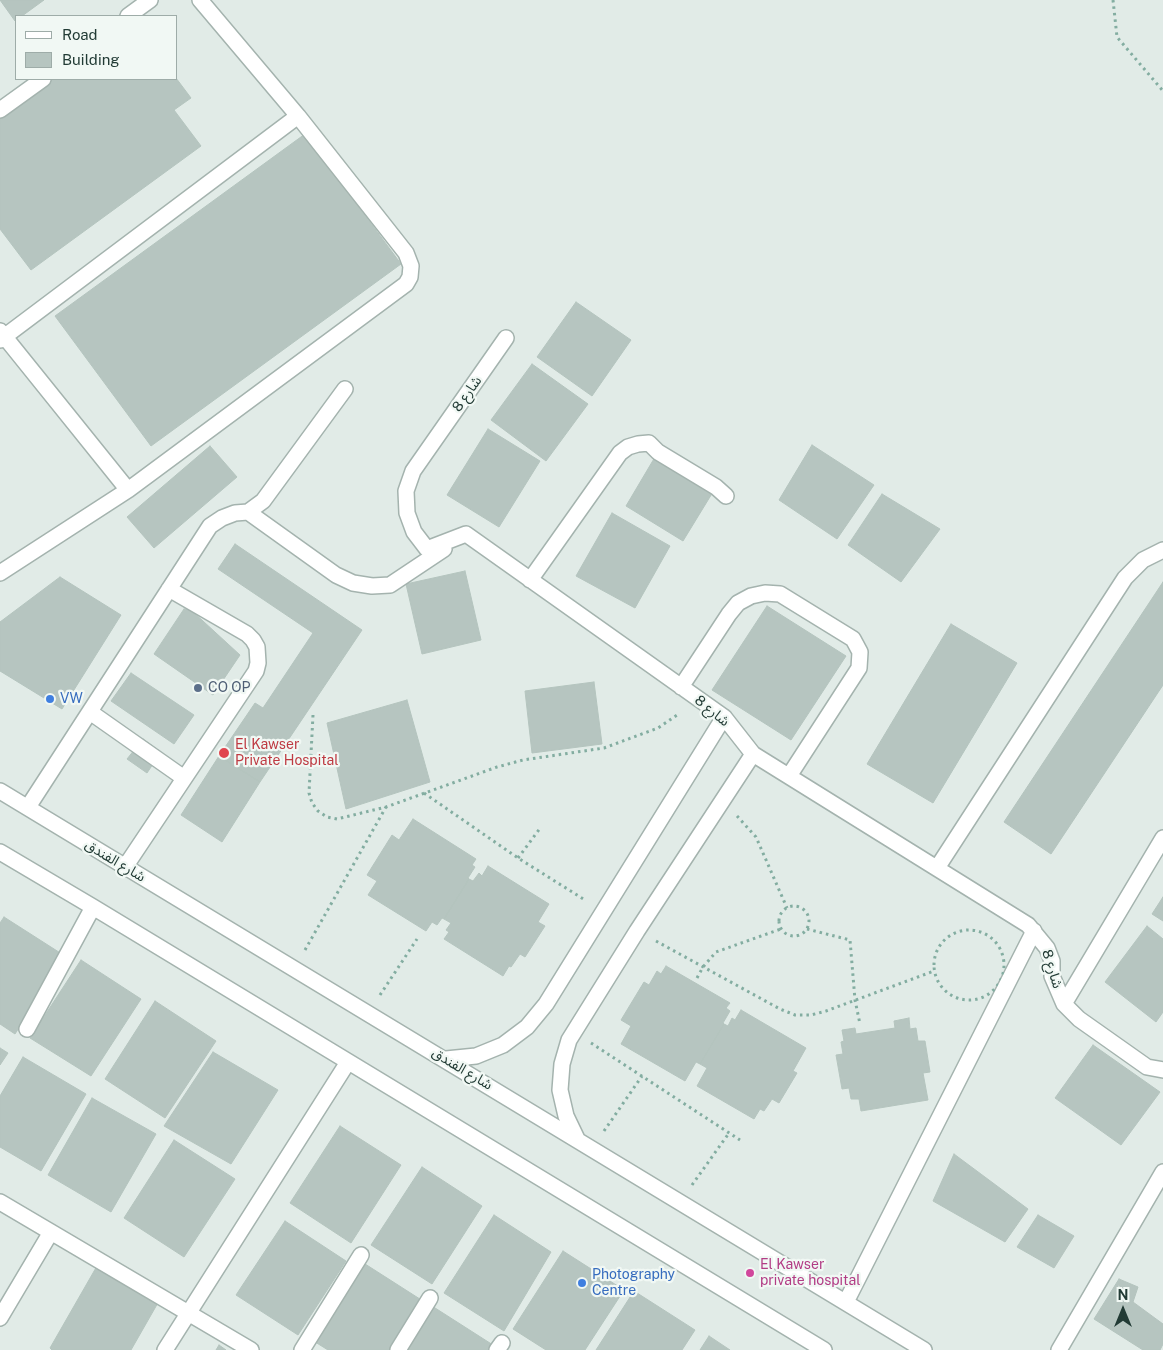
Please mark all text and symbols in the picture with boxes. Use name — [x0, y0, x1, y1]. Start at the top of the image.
legend — [15, 15, 178, 80]
text: Road — [62, 26, 98, 43]
text: Building — [62, 51, 120, 68]
street label: شارع 8 — [449, 373, 485, 415]
place label: CO OP — [208, 680, 251, 696]
marker: CO OP — [192, 682, 204, 694]
place label: VW — [60, 691, 83, 707]
street label: شارع 8 — [691, 692, 733, 730]
marker: VW — [44, 693, 56, 705]
place label: El Kawser Private Hospital — [235, 737, 339, 770]
marker: El Kawser Private Hospital — [217, 746, 231, 760]
street label: شارع الفندق — [82, 836, 148, 886]
street label: شارع 8 — [1038, 948, 1066, 990]
street label: شارع الفندق — [429, 1044, 495, 1094]
place label: El Kawser private hospital — [760, 1257, 860, 1290]
place label: Photography Centre — [592, 1267, 675, 1300]
marker: El Kawser private hospital — [744, 1267, 756, 1279]
marker: Photography Centre — [576, 1277, 588, 1289]
north arrow — [1098, 1285, 1148, 1335]
text: N — [1118, 1287, 1128, 1303]

